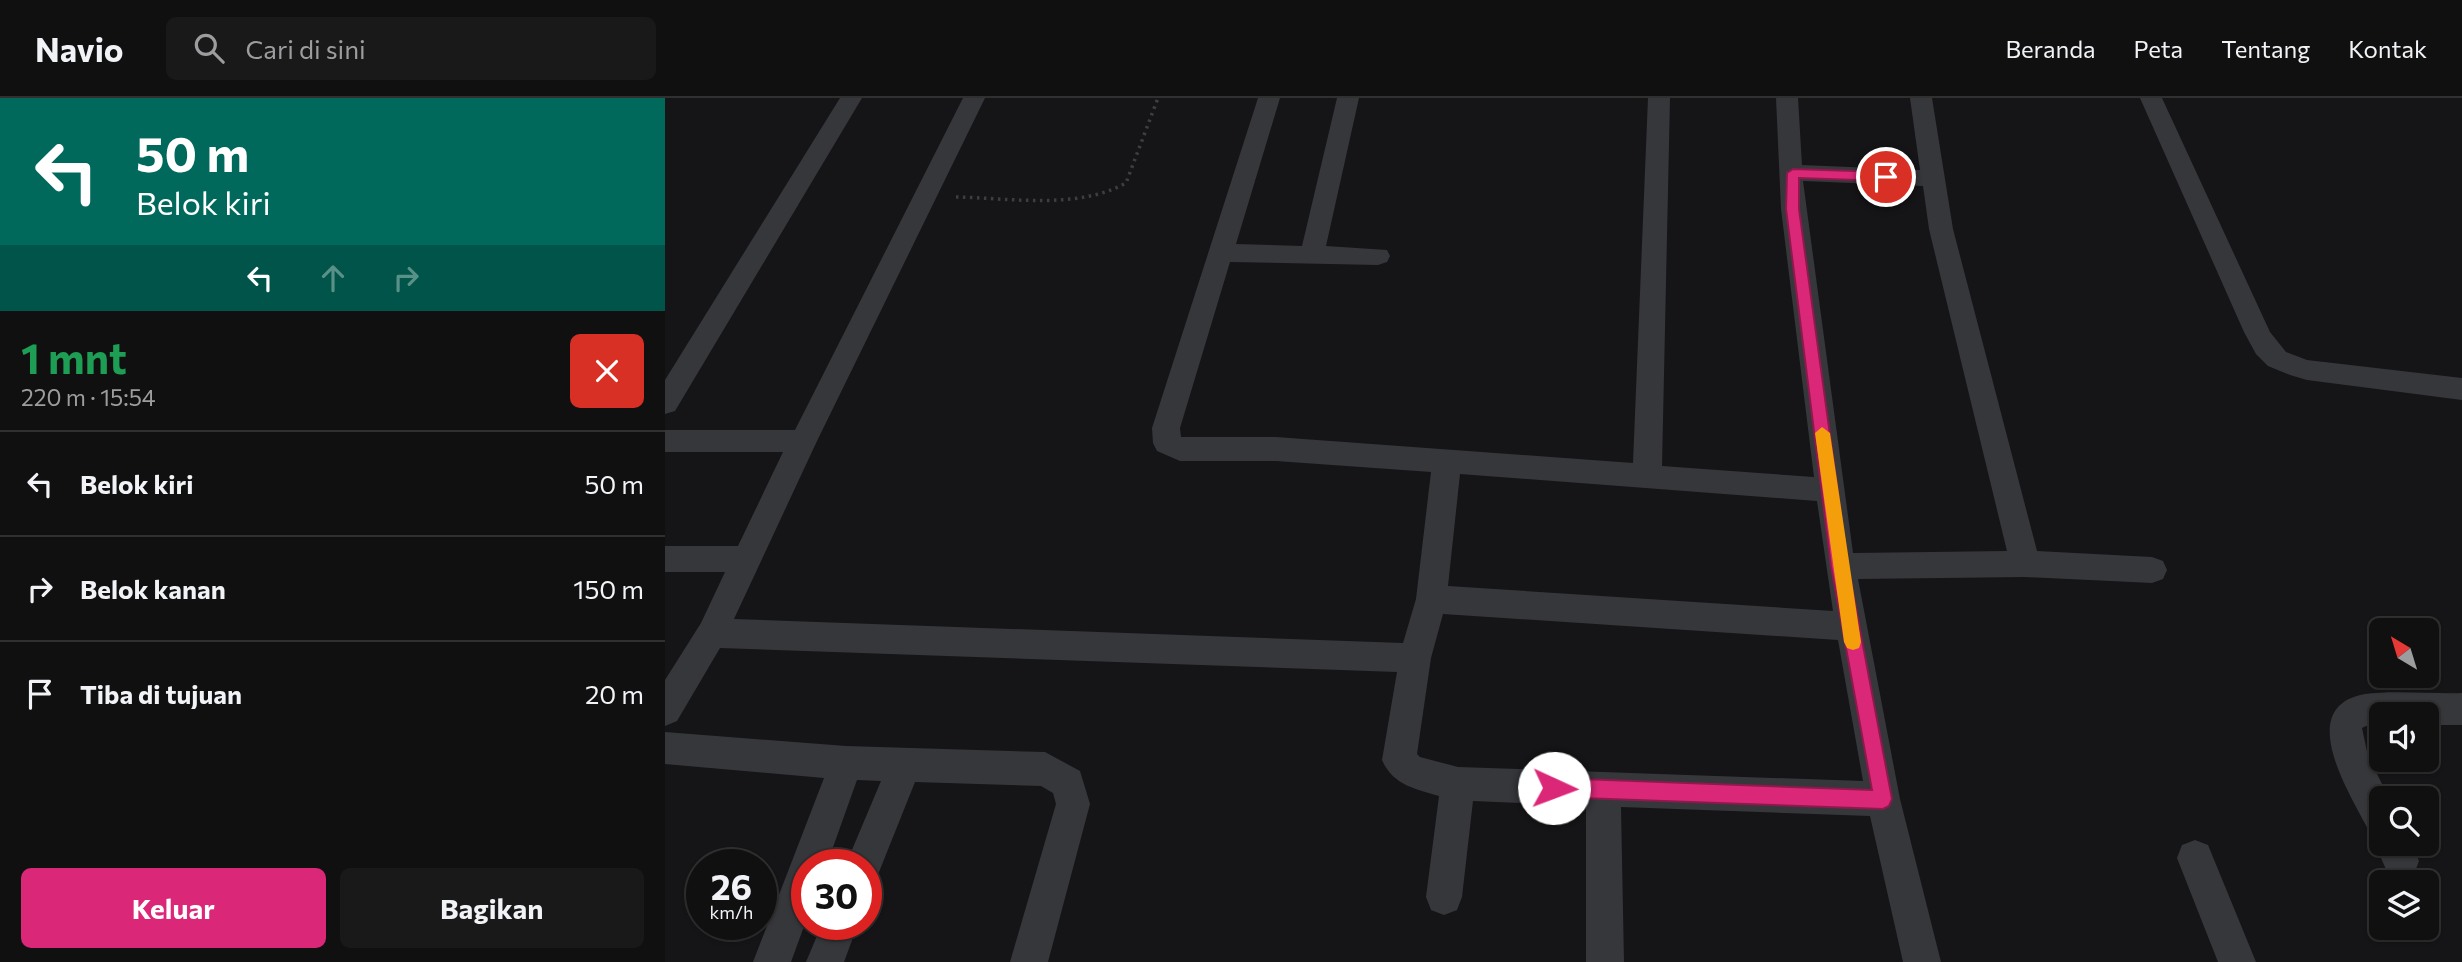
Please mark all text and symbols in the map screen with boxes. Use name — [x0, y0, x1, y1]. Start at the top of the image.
search box — [166, 17, 656, 80]
text: Navio — [35, 28, 124, 69]
icon: search — [190, 29, 228, 67]
text: Cari di sini — [246, 33, 366, 64]
text: Beranda — [2005, 34, 2096, 63]
text: Peta — [2134, 34, 2183, 63]
text: Tentang — [2221, 34, 2310, 63]
text: Kontak — [2348, 34, 2427, 63]
text: 50 m — [136, 122, 249, 182]
icon: left — [21, 126, 112, 217]
pin — [1856, 147, 1916, 207]
icon: arrive — [1867, 158, 1905, 196]
text: Belok kiri — [136, 182, 271, 222]
icon: left — [241, 259, 279, 297]
icon: ahead — [314, 259, 352, 297]
icon: right — [387, 259, 425, 297]
text: 1 mnt — [21, 331, 127, 383]
button: close — [570, 334, 644, 408]
text: 220 m · 15:54 — [21, 383, 156, 411]
icon: left — [21, 465, 59, 503]
text: Belok kiri — [80, 468, 194, 499]
text: 50 m — [584, 468, 644, 499]
icon: right — [21, 570, 59, 608]
text: Belok kanan — [80, 573, 226, 604]
text: 150 m — [573, 573, 644, 604]
north arrow — [2369, 618, 2439, 688]
map controls — [2369, 618, 2439, 940]
icon: arrive — [21, 675, 59, 713]
text: Tiba di tujuan — [80, 678, 242, 709]
text: 20 m — [585, 678, 644, 709]
button: sound — [2369, 702, 2439, 772]
position arrow — [1517, 751, 1591, 825]
button: search — [2369, 786, 2439, 856]
speed limit sign: 30 — [791, 849, 882, 940]
text: 26 — [711, 864, 752, 907]
button: Keluar — [21, 868, 326, 948]
button: Bagikan — [340, 868, 644, 948]
button: layers — [2369, 870, 2439, 940]
text: km/h — [710, 901, 753, 923]

